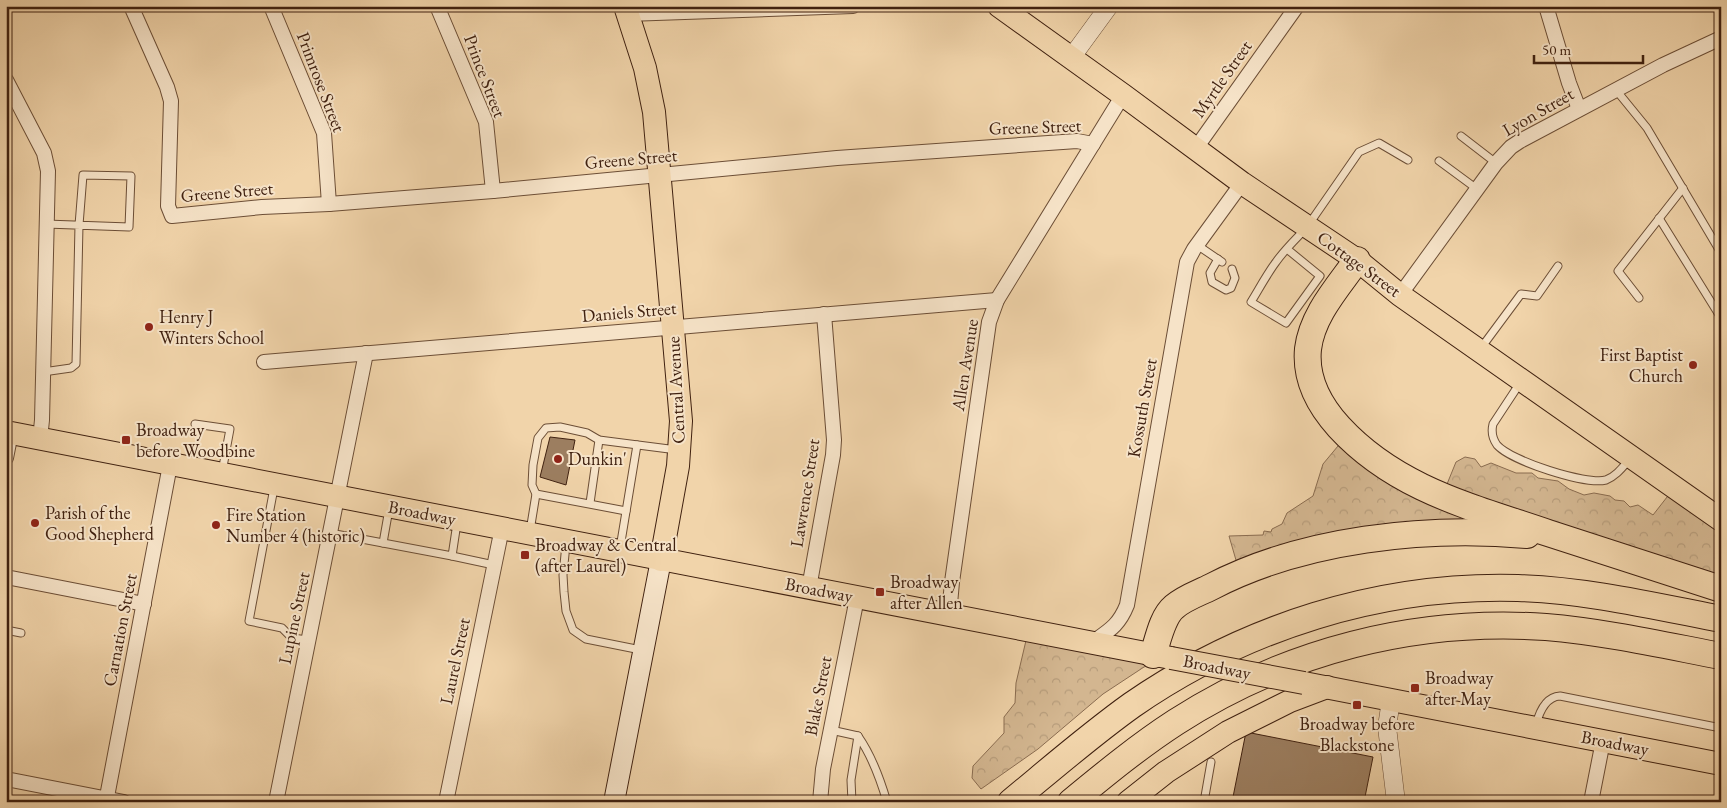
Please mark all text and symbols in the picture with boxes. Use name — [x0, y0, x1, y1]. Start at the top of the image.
street label: Primrose Street — [292, 29, 351, 135]
street label: Prince Street — [459, 31, 512, 121]
scale bar — [1534, 32, 1643, 64]
street label: Myrtle Street — [1186, 35, 1257, 122]
text: 50 m — [1542, 40, 1571, 59]
street label: Lyon Street — [1498, 82, 1578, 141]
street label: Greene Street — [988, 113, 1082, 140]
street label: Greene Street — [584, 143, 678, 174]
street label: Greene Street — [180, 176, 274, 207]
street label: Cottage Street — [1313, 225, 1406, 302]
street label: Daniels Street — [581, 296, 678, 327]
place label: Henry J Winters School — [159, 305, 264, 349]
street label: Allen Avenue — [946, 317, 983, 414]
marker: Henry J Winters School — [143, 321, 155, 333]
street label: Central Avenue — [661, 336, 690, 444]
place label: First Baptist Church — [1600, 343, 1683, 387]
street label: Kossuth Street — [1121, 356, 1162, 459]
marker: First Baptist Church — [1687, 359, 1699, 371]
place label: Broadway before Woodbine — [136, 418, 255, 462]
marker: Broadway before Woodbine — [120, 434, 132, 446]
street label: Lawrence Street — [785, 437, 824, 549]
place label: Dunkin' — [568, 447, 627, 470]
marker: Dunkin' — [552, 453, 564, 465]
street label: Broadway — [386, 495, 458, 530]
place label: Parish of the Good Shepherd — [45, 501, 155, 545]
place label: Fire Station Number 4 (historic) — [226, 503, 365, 547]
marker: Parish of the Good Shepherd — [29, 517, 41, 529]
marker: Fire Station Number 4 (historic) — [210, 519, 222, 531]
place label: Broadway & Central (after Laurel) — [535, 533, 677, 577]
marker: Broadway & Central (after Laurel) — [519, 549, 531, 561]
street label: Lupine Street — [273, 569, 315, 666]
place label: Broadway after Allen — [890, 570, 963, 614]
street label: Carnation Street — [97, 571, 142, 688]
street label: Broadway — [783, 572, 855, 607]
marker: Broadway after Allen — [874, 586, 886, 598]
street label: Laurel Street — [434, 615, 475, 706]
street label: Broadway — [1181, 649, 1253, 684]
street label: Blake Street — [799, 654, 837, 738]
place label: Broadway after May — [1425, 666, 1493, 710]
marker: Broadway after May — [1409, 682, 1421, 694]
marker: Broadway before Blackstone — [1351, 699, 1363, 711]
place label: Broadway before Blackstone — [1299, 712, 1415, 756]
street label: Broadway — [1579, 725, 1651, 760]

